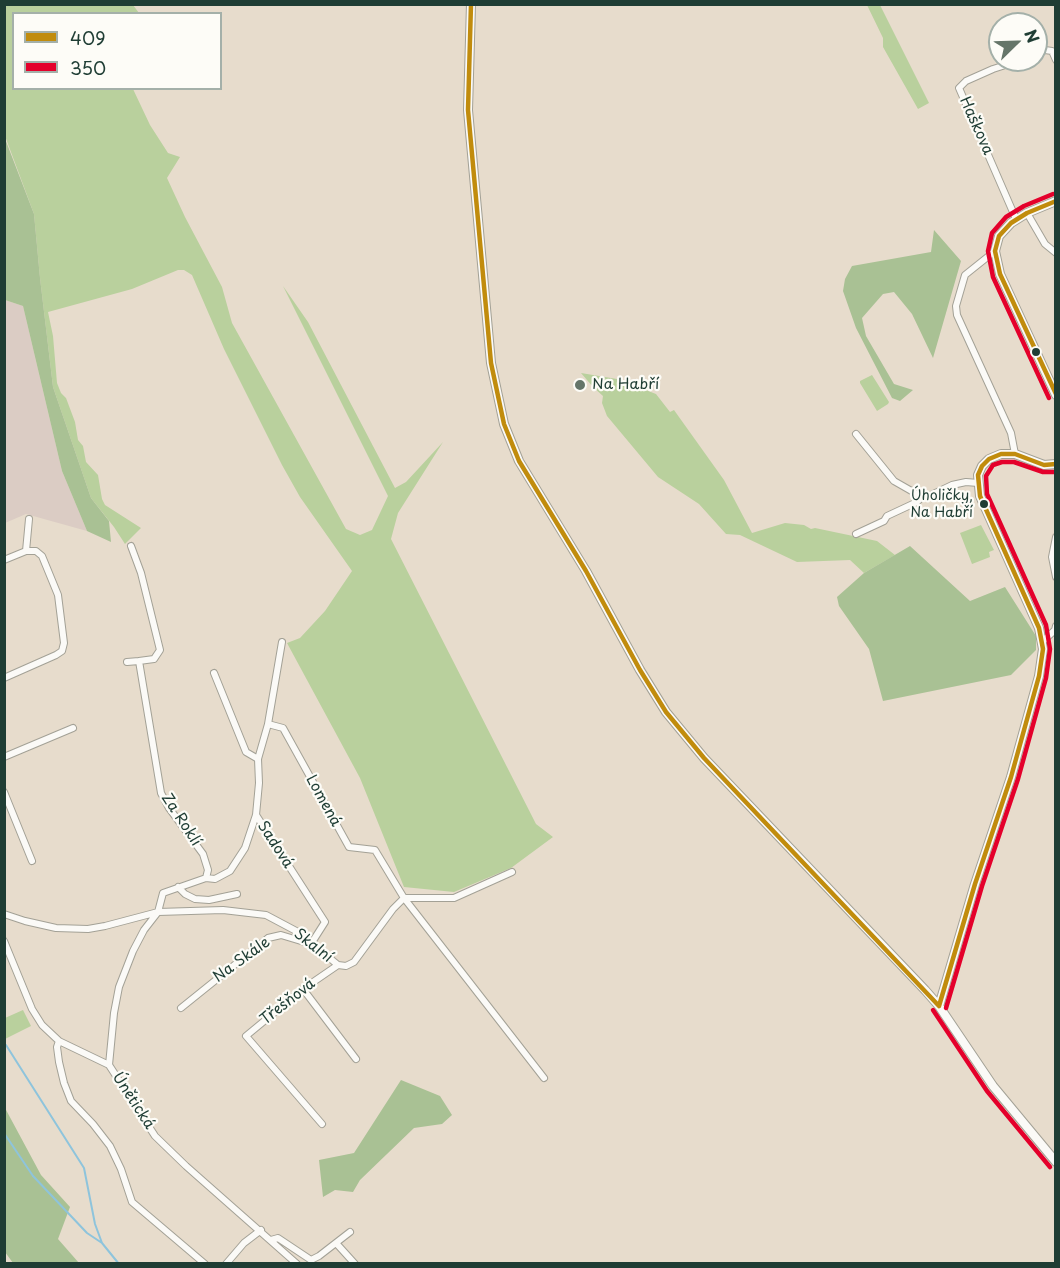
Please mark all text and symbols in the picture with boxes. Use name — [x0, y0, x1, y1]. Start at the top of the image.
legend — [12, 12, 222, 90]
north arrow — [988, 12, 1048, 72]
text: 409 — [70, 24, 106, 51]
text: N — [1019, 25, 1046, 46]
text: 350 — [70, 54, 106, 81]
street label: Haškova — [955, 94, 997, 158]
unlabelled marker — [1030, 346, 1042, 358]
place label: Na Habří — [592, 376, 659, 394]
marker: Na Habří — [573, 378, 587, 392]
place label: Úholičky, Na Habří — [910, 488, 973, 520]
marker: Úholičky, Na Habří — [978, 498, 990, 510]
street label: Lomená — [302, 772, 344, 830]
street label: Za Roklí — [157, 790, 205, 850]
street label: Sadová — [253, 818, 297, 872]
street label: Skalní — [290, 925, 336, 967]
street label: Na Skále — [210, 933, 274, 987]
street label: Třešňová — [257, 975, 319, 1029]
street label: Únětická — [108, 1069, 158, 1133]

